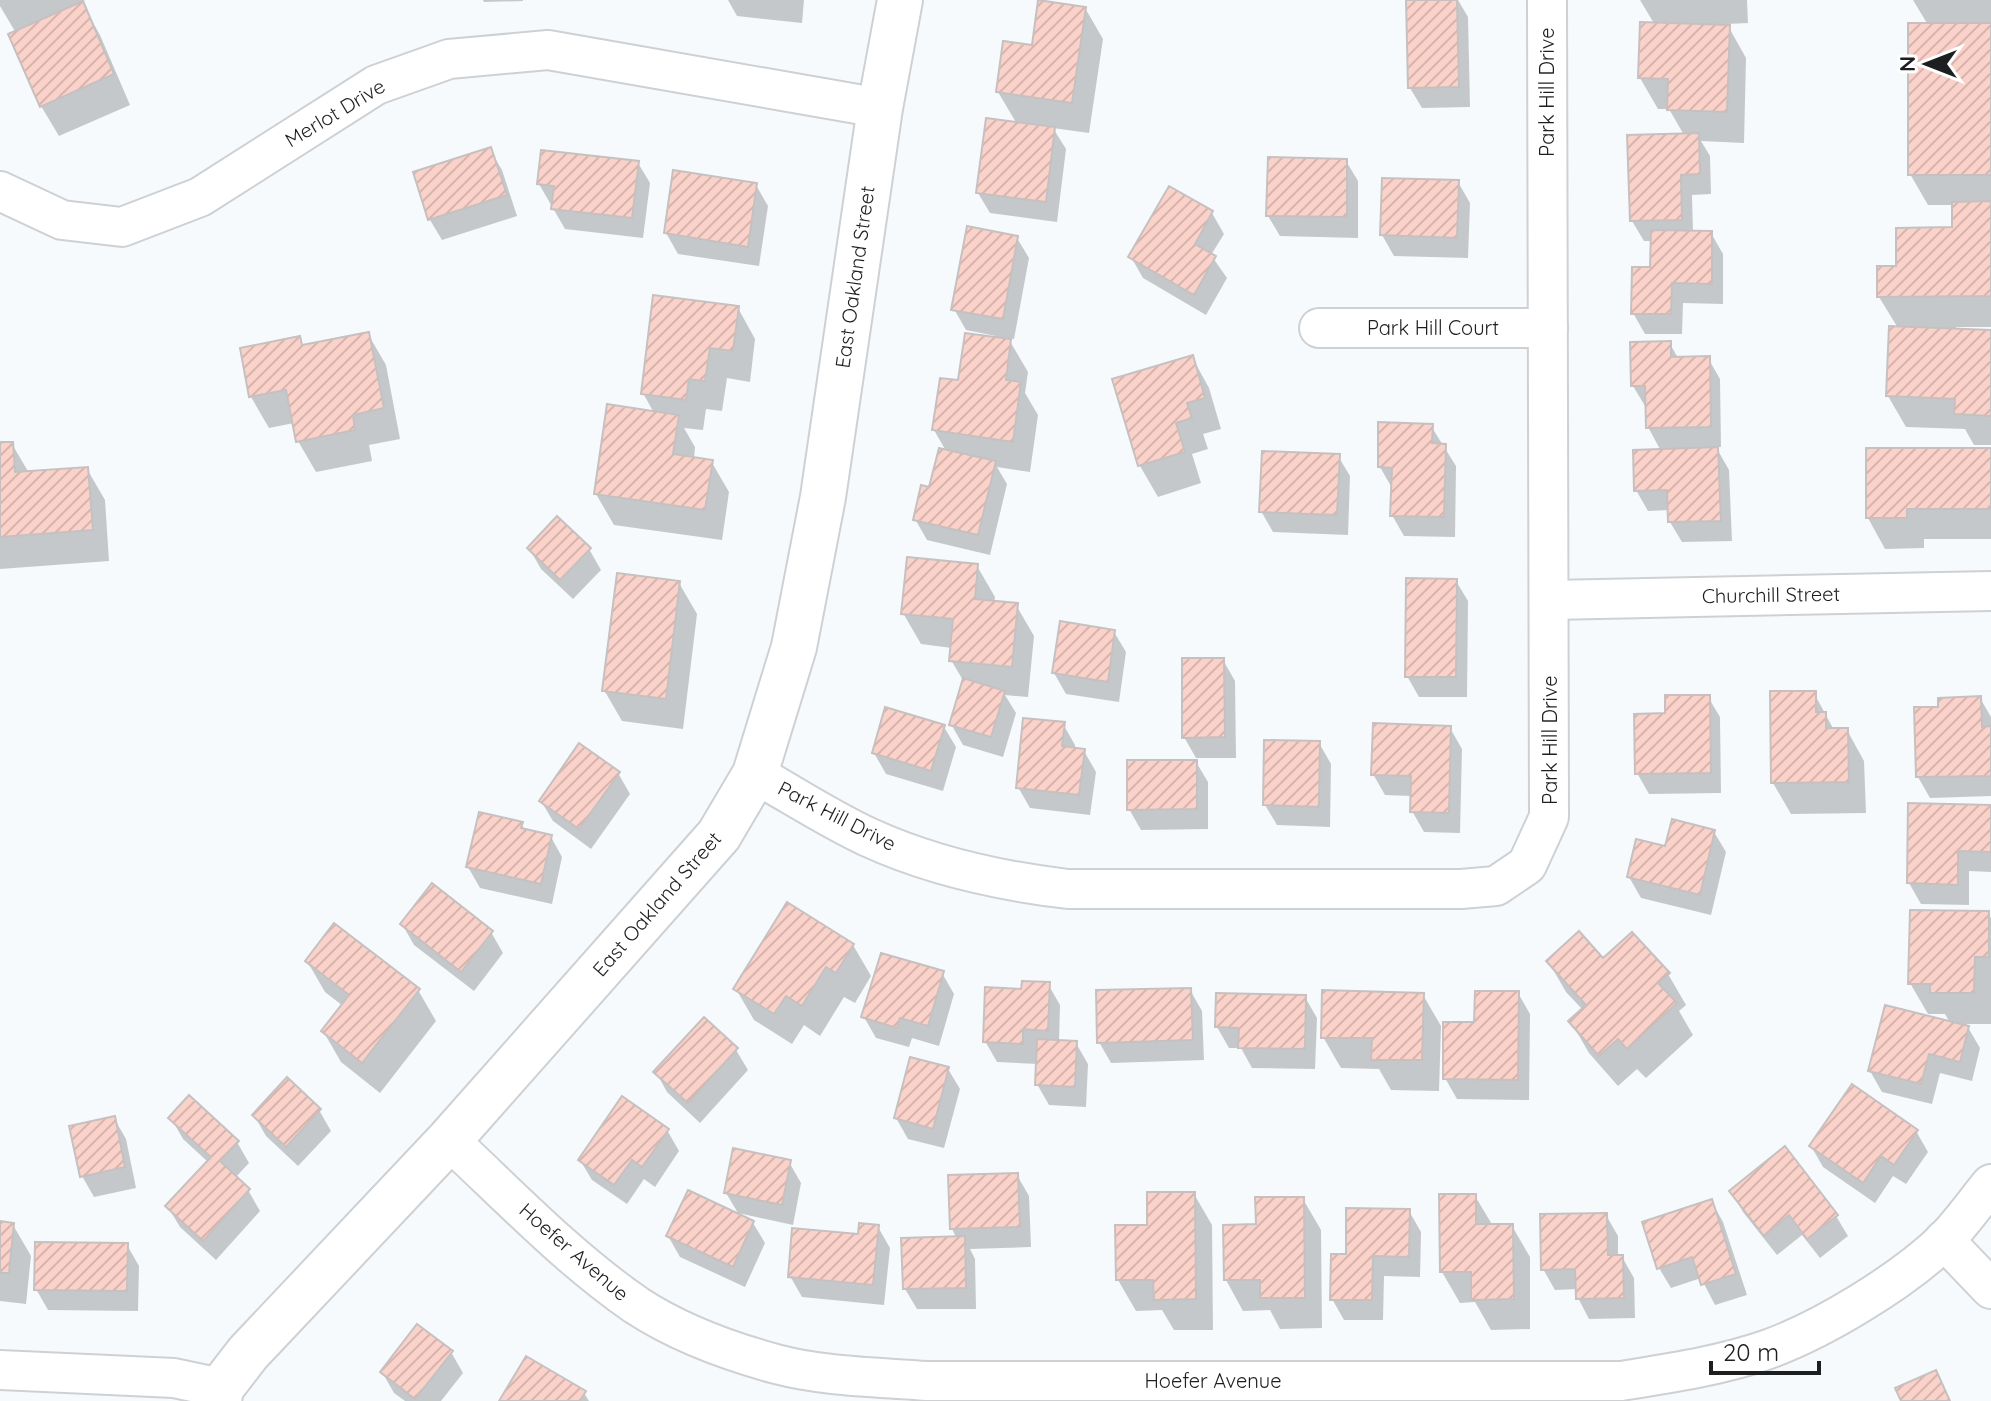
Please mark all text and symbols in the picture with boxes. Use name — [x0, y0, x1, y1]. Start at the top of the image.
north arrow — [1887, 24, 1967, 104]
street label: Park Hill Drive — [1534, 27, 1559, 157]
text: N — [1893, 56, 1921, 72]
street label: Merlot Drive — [280, 73, 389, 152]
street label: East Oakland Street — [829, 184, 880, 370]
street label: Park Hill Court — [1367, 315, 1499, 340]
street label: Churchill Street — [1702, 581, 1841, 608]
street label: Park Hill Drive — [1537, 675, 1562, 805]
street label: Park Hill Drive — [774, 775, 900, 856]
street label: East Oakland Street — [587, 826, 726, 981]
street label: Hoefer Avenue — [514, 1197, 634, 1306]
scale bar — [1711, 1325, 1819, 1375]
text: 20 m — [1723, 1337, 1779, 1367]
street label: Hoefer Avenue — [1144, 1368, 1282, 1393]

